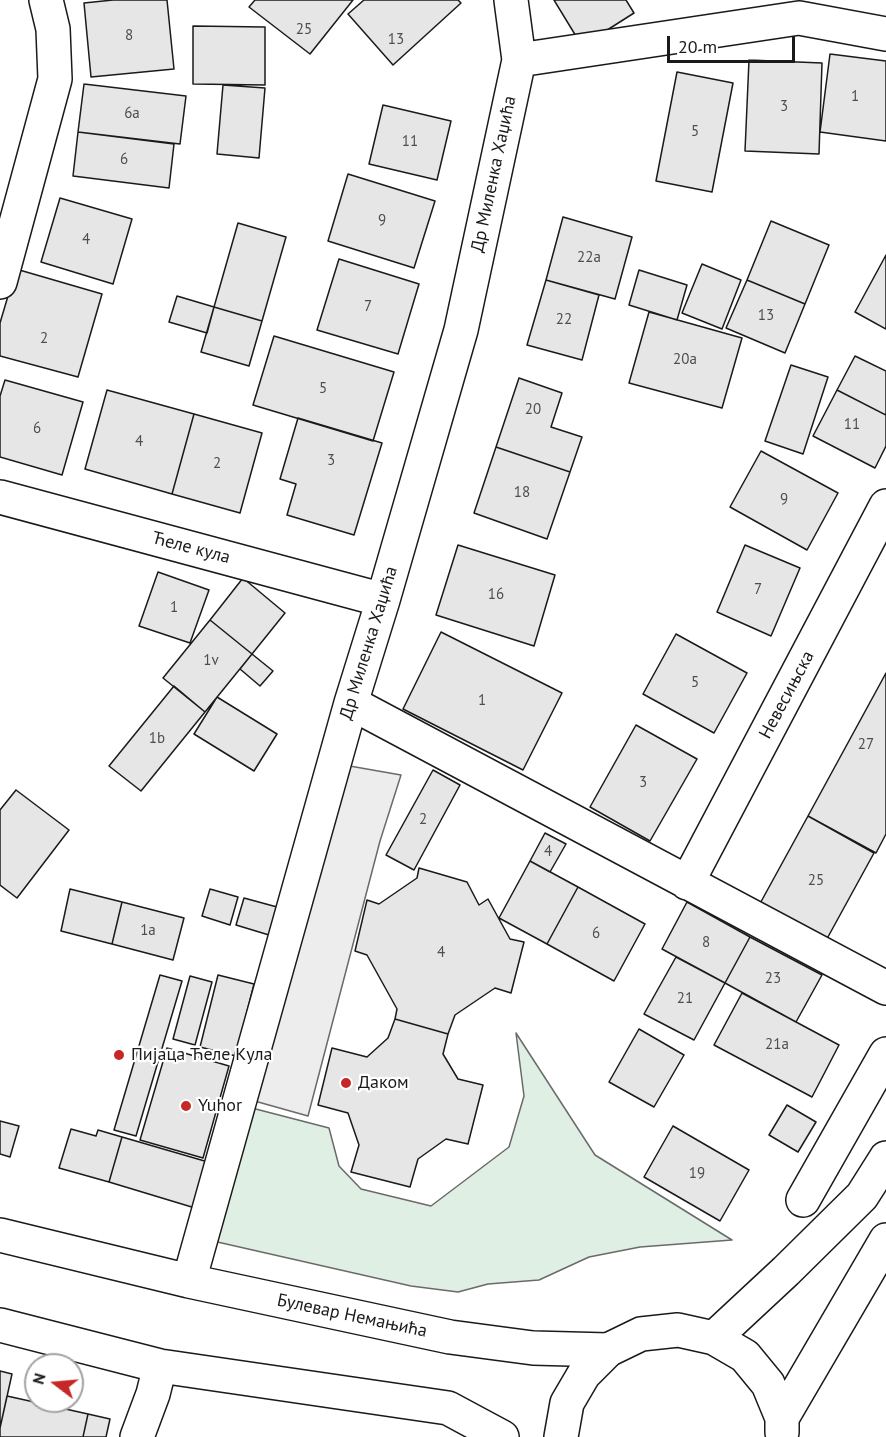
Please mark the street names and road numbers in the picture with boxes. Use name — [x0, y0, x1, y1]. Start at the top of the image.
street label: Др Миленка Хаџића — [467, 94, 521, 254]
street label: Ћеле кула — [150, 527, 232, 569]
street label: Др Миленка Хаџића — [335, 564, 403, 722]
street label: Невесињска — [755, 647, 819, 743]
street label: Булевар Немањића — [275, 1290, 429, 1342]

